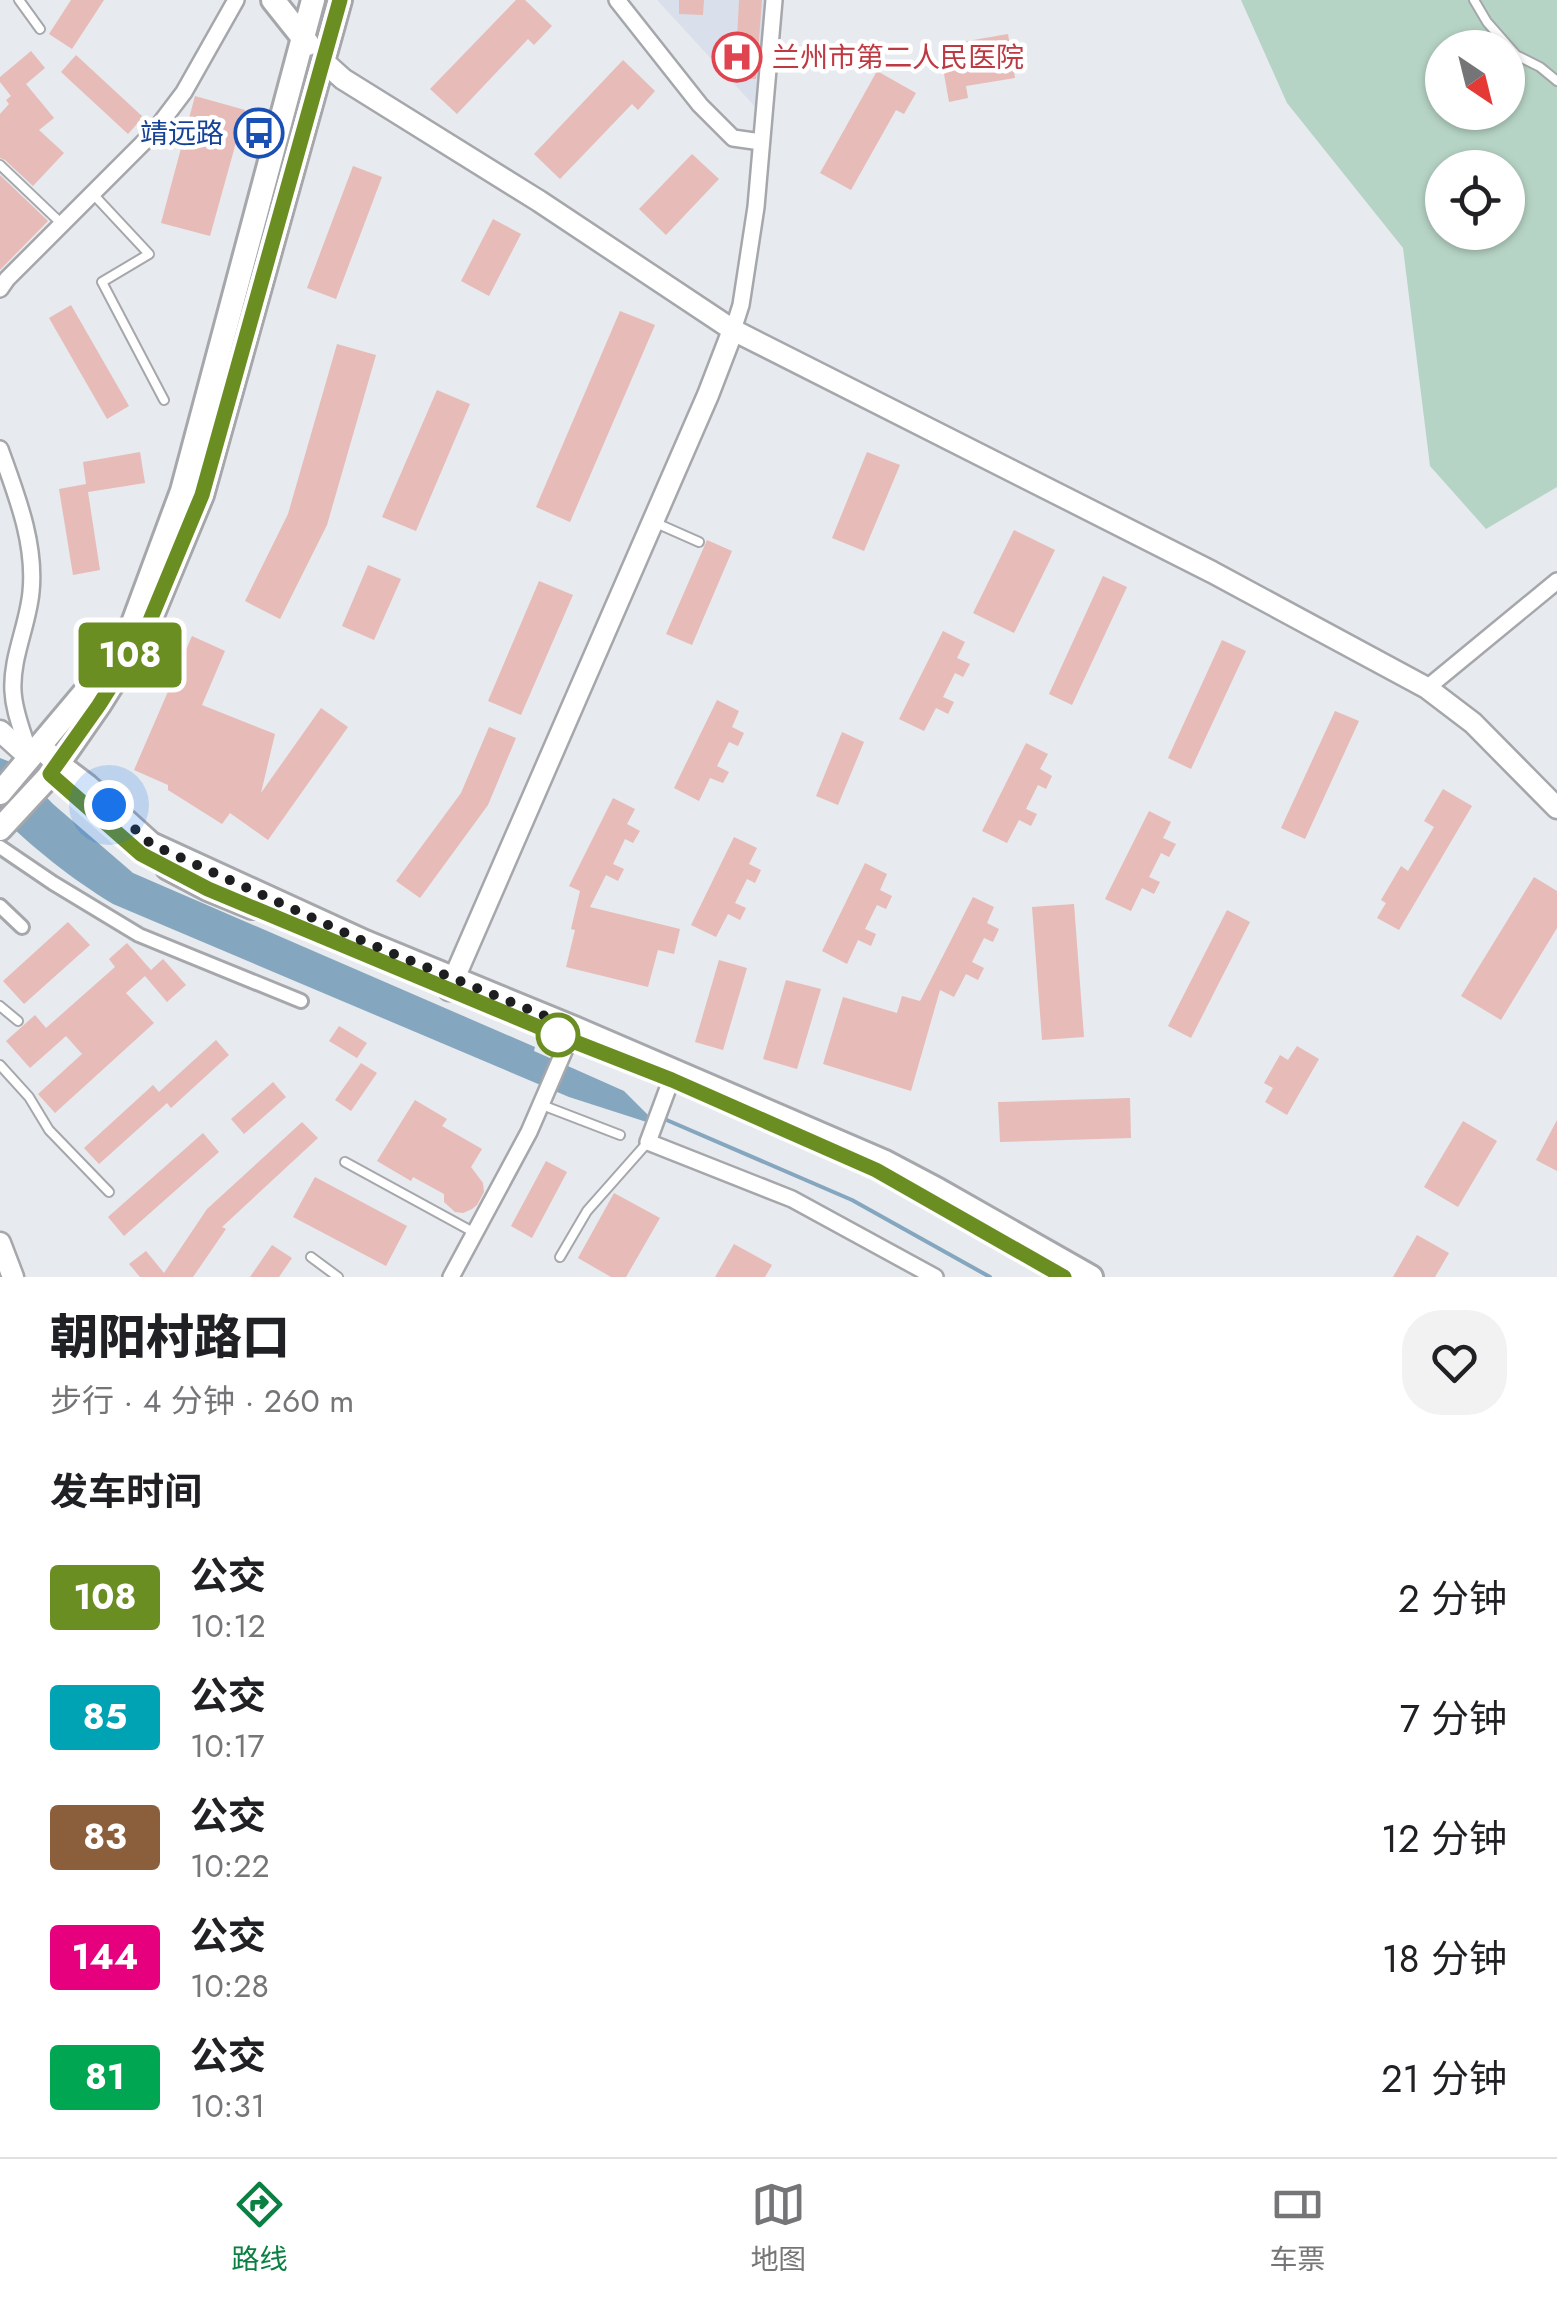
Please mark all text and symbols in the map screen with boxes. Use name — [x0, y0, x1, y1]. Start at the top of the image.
north arrow — [1425, 30, 1525, 130]
map controls — [1425, 30, 1525, 250]
hospital icon: 兰州市第二人民医院 — [711, 31, 763, 83]
place label: 兰州市第二人民医院 — [772, 37, 1024, 78]
bus stop icon: 靖远路 — [233, 107, 285, 159]
place label: 靖远路 — [140, 113, 224, 154]
button: locate — [1425, 150, 1525, 250]
line badge: 108 — [72, 622, 188, 688]
text: 108 — [99, 630, 161, 680]
your location — [84, 780, 134, 830]
unlabelled marker — [537, 1014, 579, 1056]
text: 朝阳村路口 — [50, 1303, 290, 1372]
button: heart — [1402, 1310, 1507, 1415]
text: 步行 · 4 分钟 · 260 m — [50, 1378, 354, 1424]
text: 发车时间 — [50, 1464, 202, 1519]
text: 公交 — [190, 1548, 266, 1603]
text: 2 分钟 — [1398, 1571, 1507, 1626]
text: 108 — [74, 1572, 136, 1622]
text: 10:12 — [190, 1603, 266, 1649]
text: 公交 — [190, 1668, 266, 1723]
text: 7 分钟 — [1400, 1691, 1507, 1746]
text: 85 — [83, 1692, 127, 1742]
text: 10:17 — [190, 1723, 264, 1769]
text: 公交 — [190, 1788, 266, 1843]
text: 12 分钟 — [1381, 1811, 1507, 1866]
text: 83 — [83, 1812, 127, 1862]
text: 10:22 — [190, 1843, 270, 1889]
text: 公交 — [190, 1908, 266, 1963]
text: 18 分钟 — [1382, 1931, 1507, 1986]
text: 144 — [72, 1932, 138, 1982]
text: 10:28 — [190, 1963, 269, 2009]
text: 公交 — [190, 2028, 266, 2083]
text: 21 分钟 — [1381, 2051, 1507, 2106]
text: 81 — [85, 2052, 125, 2102]
text: 10:31 — [190, 2083, 265, 2129]
tab: 路线 — [231, 2177, 288, 2280]
tab: 地图 — [750, 2177, 807, 2280]
tab: 车票 — [1269, 2177, 1326, 2280]

